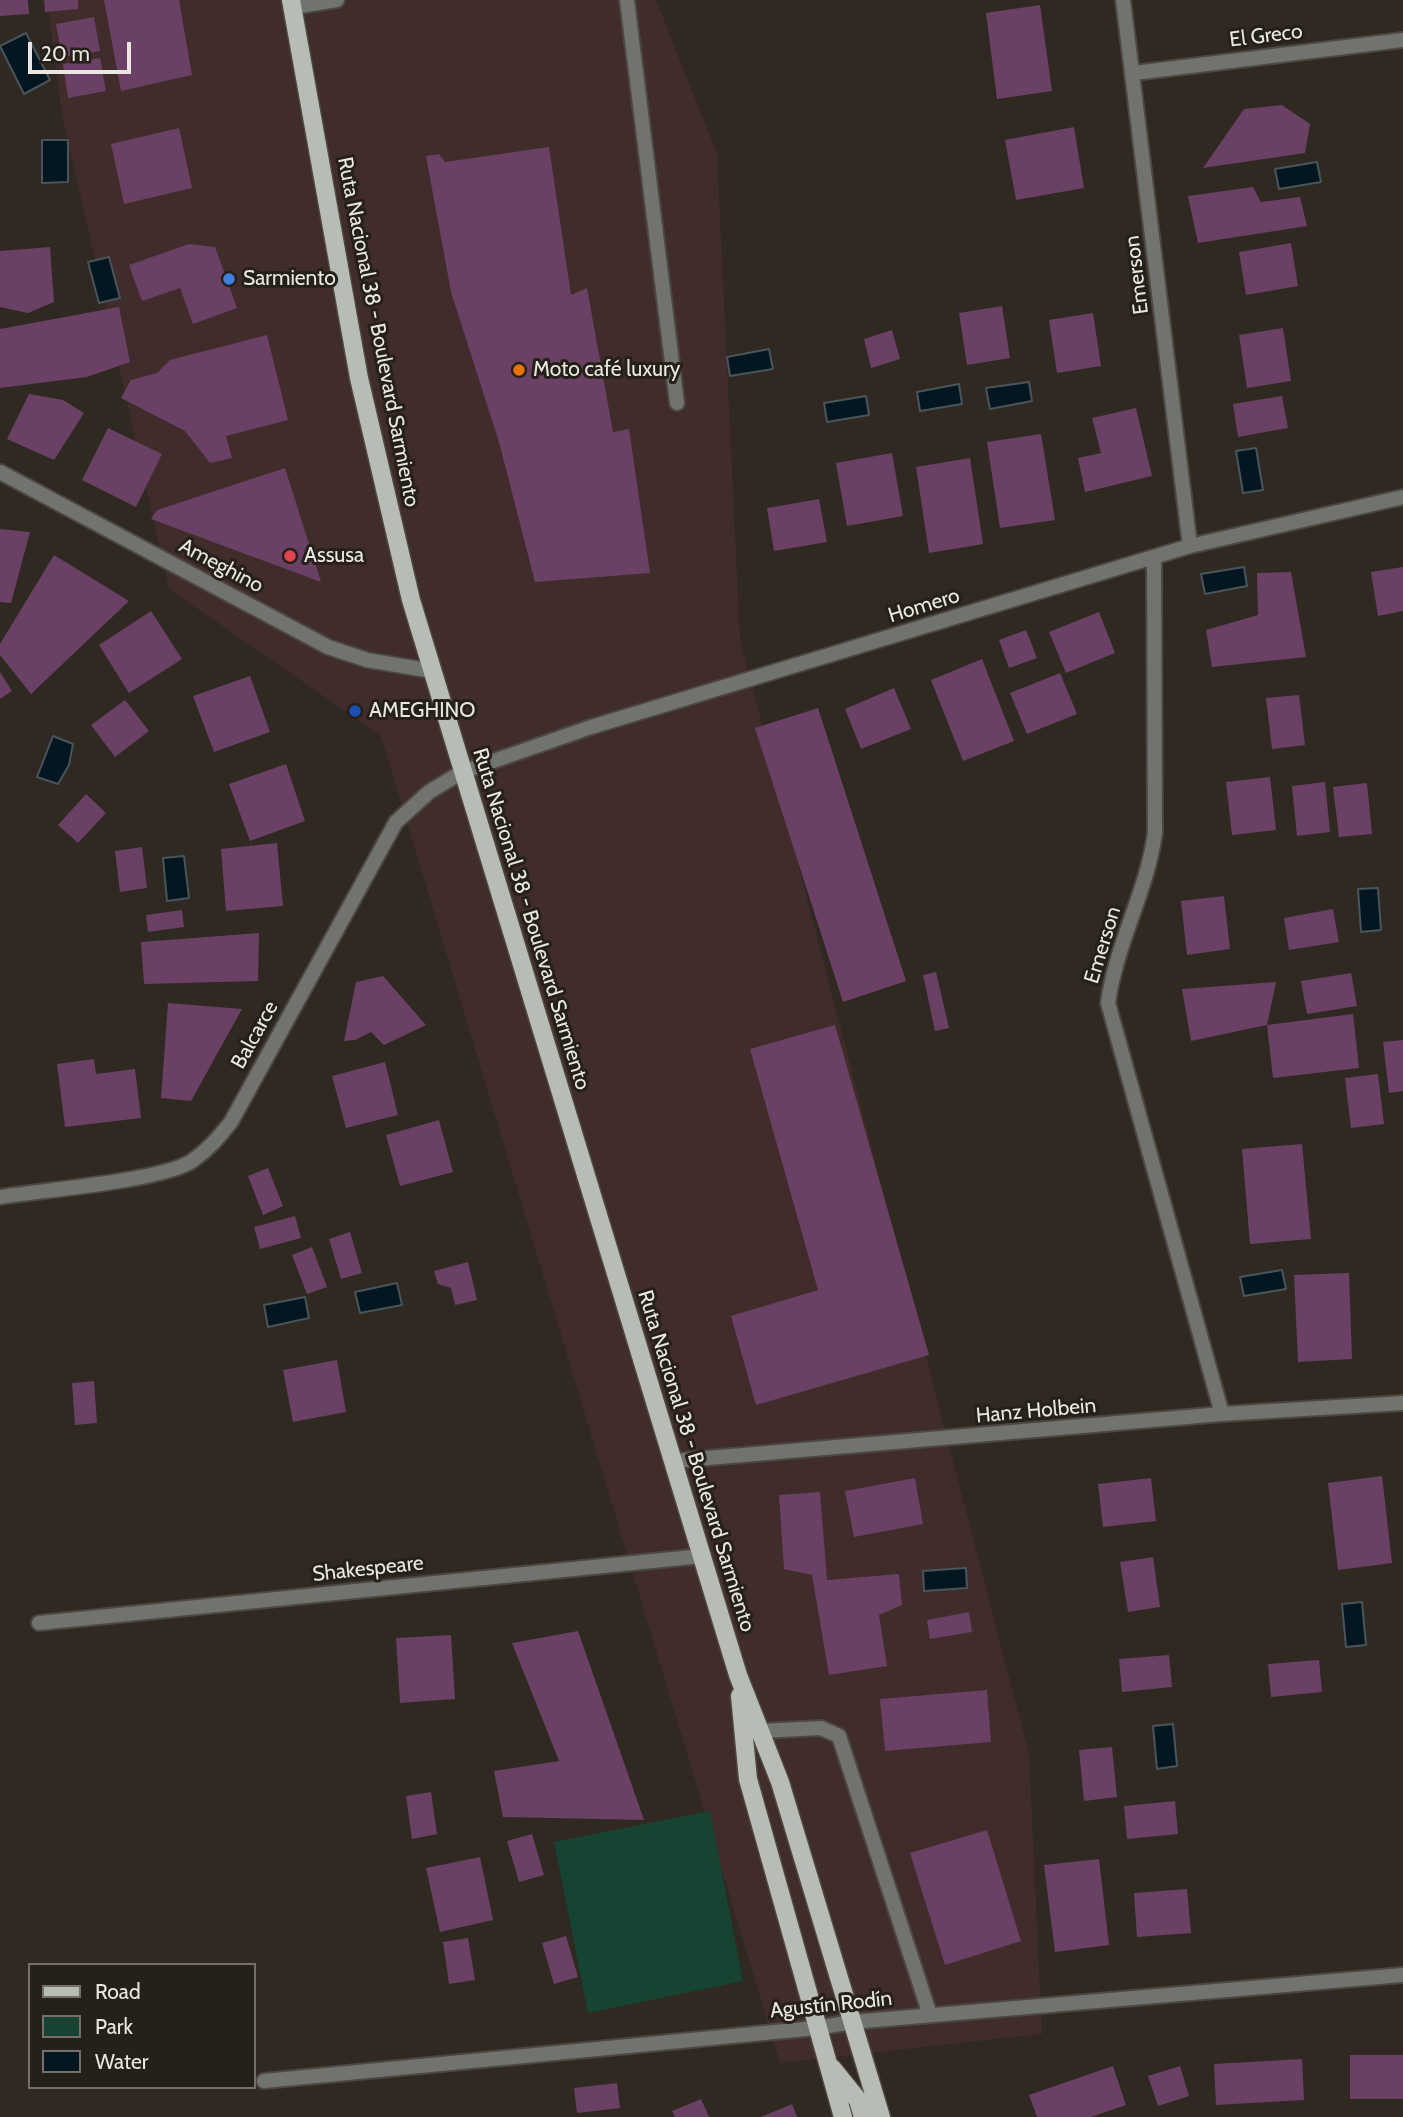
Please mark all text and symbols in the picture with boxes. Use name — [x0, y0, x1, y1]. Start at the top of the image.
street label: El Greco — [1228, 19, 1304, 53]
scale bar — [32, 28, 135, 72]
text: 20 m — [41, 41, 90, 66]
street label: Ruta Nacional 38 - Boulevard Sarmiento — [332, 155, 424, 509]
street label: Emerson — [1120, 234, 1154, 316]
place label: Sarmiento — [243, 266, 336, 292]
marker: Sarmiento — [221, 271, 237, 287]
place label: Moto café luxury — [533, 357, 680, 383]
marker: Moto café luxury — [511, 362, 527, 378]
street label: Ameghino — [175, 533, 267, 599]
place label: Assusa — [304, 543, 364, 569]
marker: Assusa — [282, 548, 298, 564]
street label: Homero — [885, 583, 963, 629]
place label: AMEGHINO — [369, 698, 476, 724]
marker: AMEGHINO — [347, 703, 363, 719]
street label: Ruta Nacional 38 - Boulevard Sarmiento — [467, 745, 595, 1093]
street label: Emerson — [1079, 903, 1127, 987]
street label: Balcarce — [226, 997, 284, 1073]
street label: Ruta Nacional 38 - Boulevard Sarmiento — [632, 1287, 760, 1635]
street label: Hanz Holbein — [975, 1393, 1097, 1429]
street label: Shakespeare — [311, 1551, 425, 1587]
legend — [28, 1963, 256, 2089]
text: Road — [95, 1979, 141, 2004]
street label: Agustín Rodín — [769, 1986, 893, 2024]
text: Park — [95, 2014, 133, 2039]
text: Water — [95, 2049, 148, 2074]

